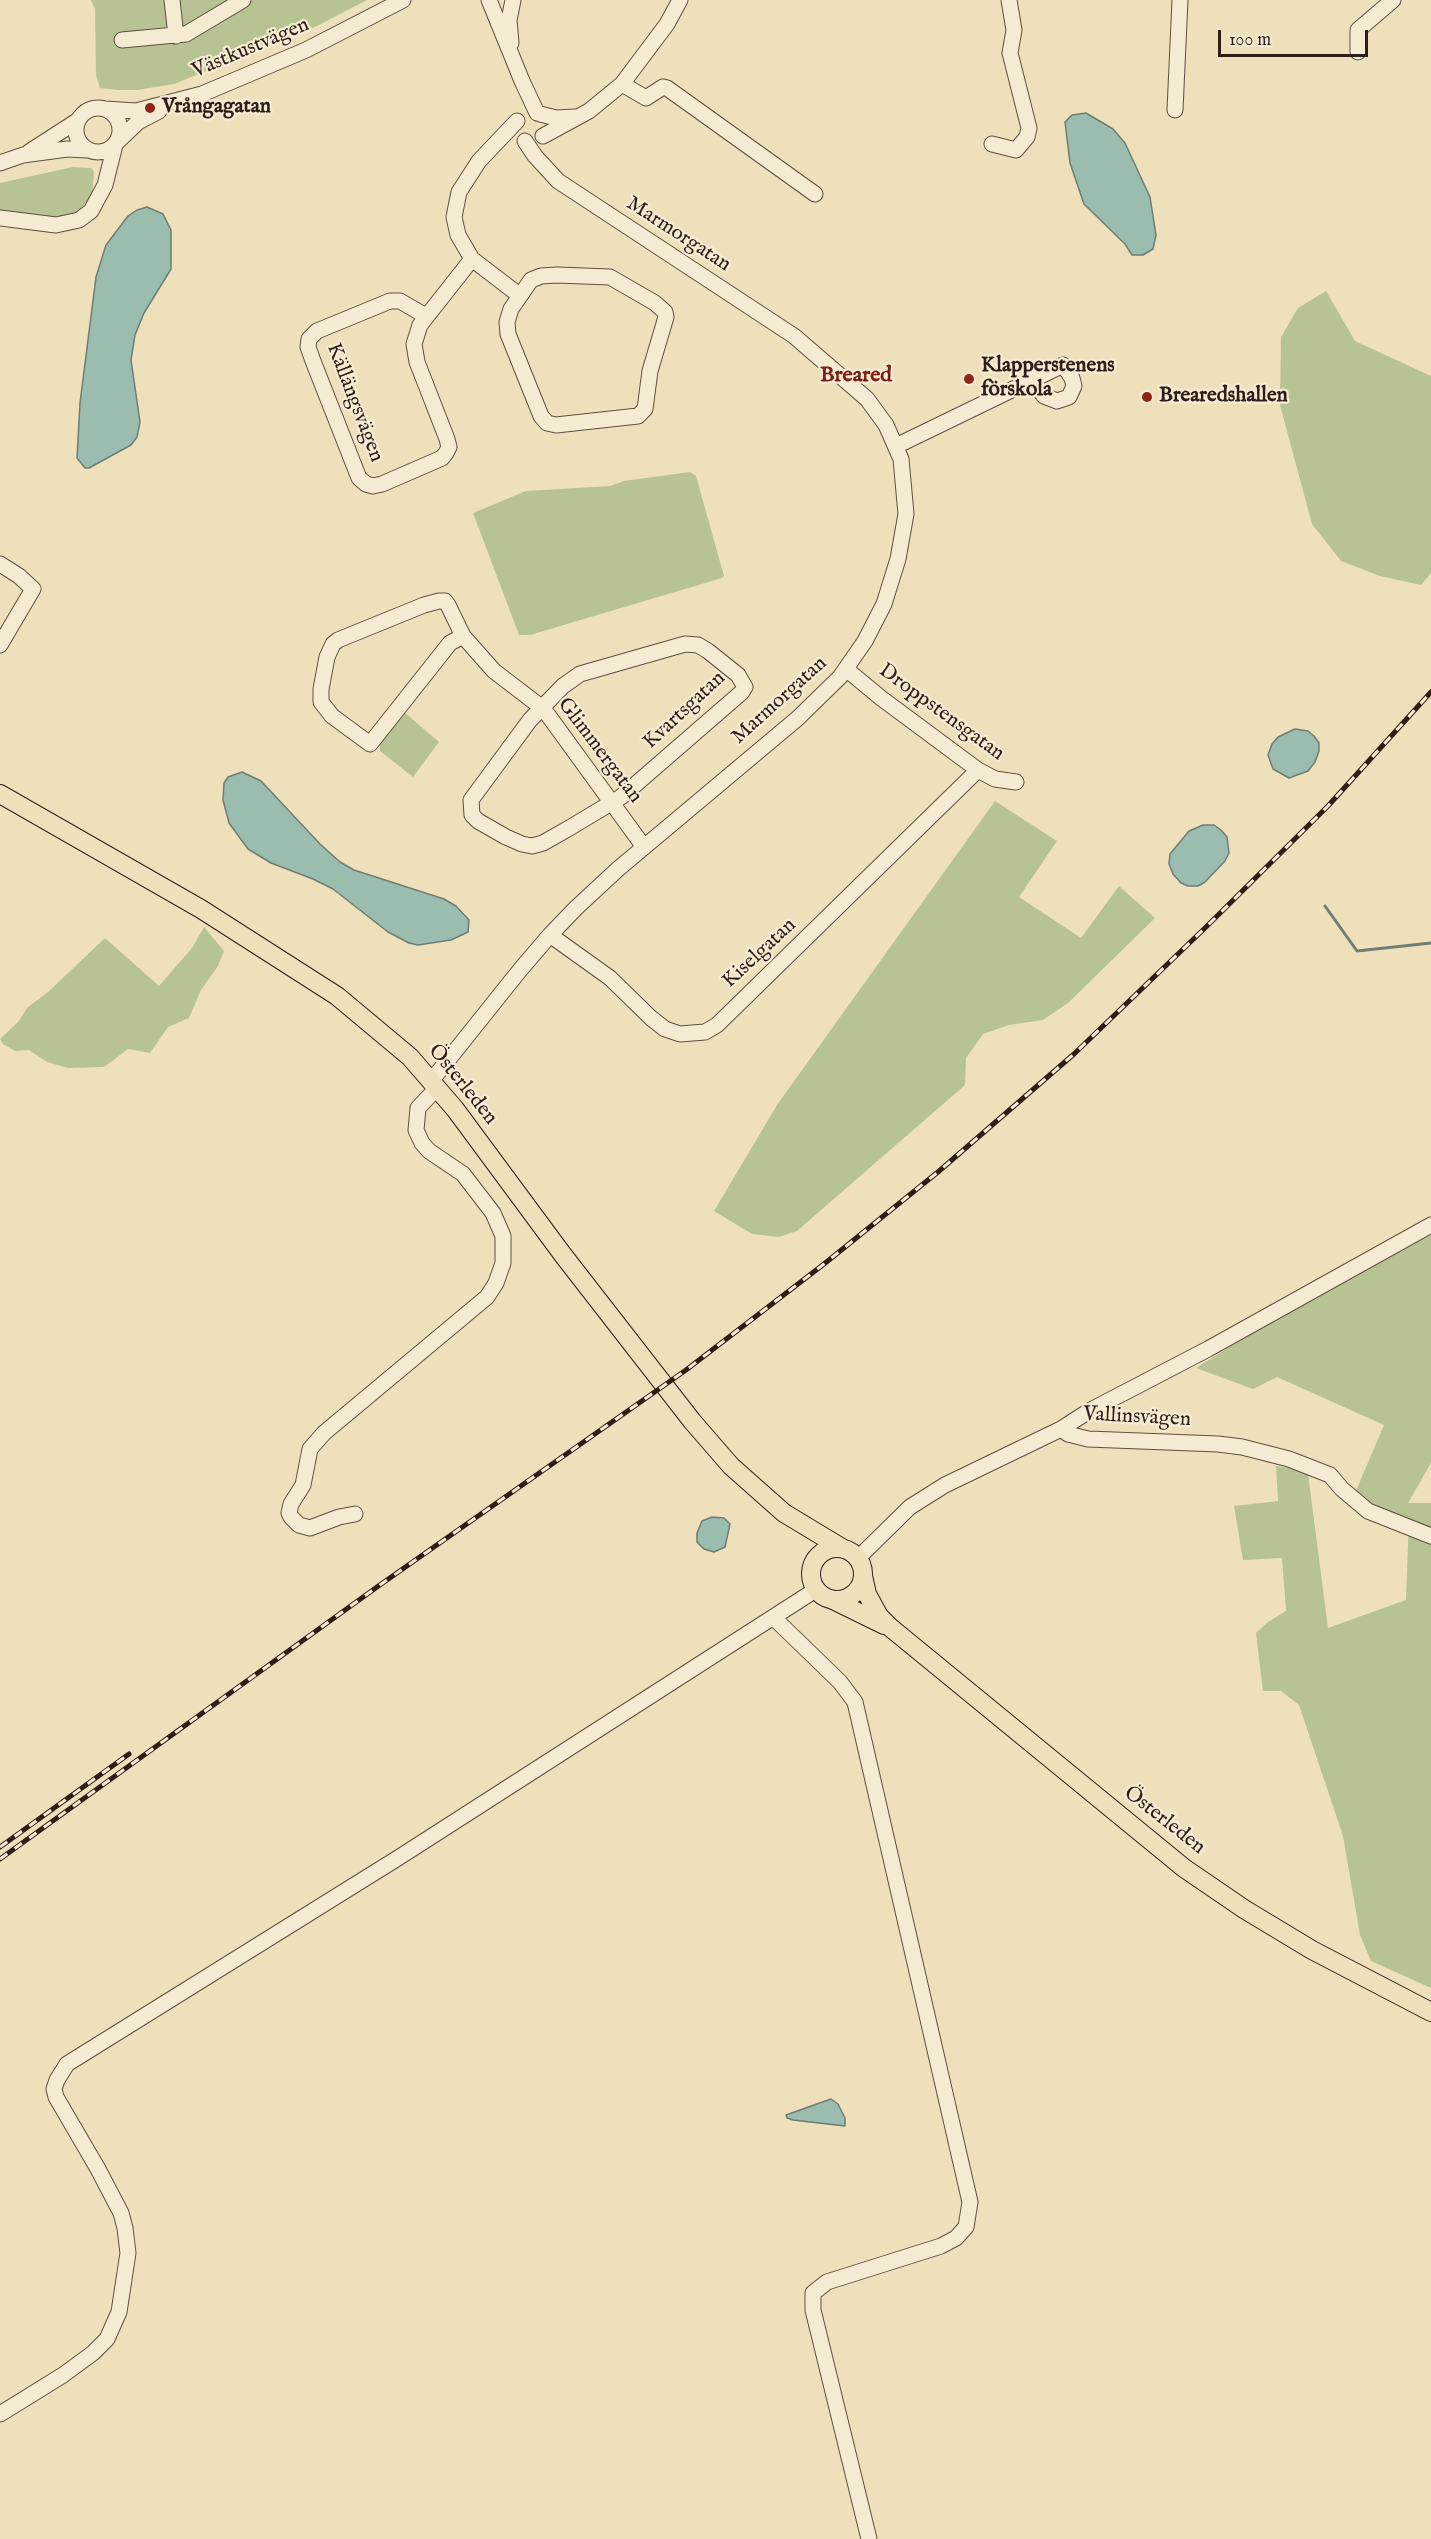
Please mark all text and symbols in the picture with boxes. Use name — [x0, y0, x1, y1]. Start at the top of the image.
street label: Västkustvägen — [189, 13, 313, 85]
scale bar — [1221, 18, 1371, 56]
text: 100 m — [1229, 29, 1271, 52]
place label: Vrångagatan — [162, 95, 271, 121]
marker: Vrångagatan — [143, 101, 157, 115]
street label: Marmorgatan — [621, 192, 735, 278]
street label: Källängsvägen — [320, 340, 388, 466]
place label: Klapperstenens förskola — [981, 354, 1115, 404]
district label: Breared — [820, 363, 892, 389]
marker: Klapperstenens förskola — [962, 372, 976, 386]
place label: Brearedshallen — [1159, 384, 1288, 410]
marker: Brearedshallen — [1140, 390, 1154, 404]
street label: Marmorgatan — [727, 652, 833, 750]
street label: Droppstensgatan — [873, 659, 1009, 767]
street label: Kvartsgatan — [639, 667, 731, 755]
street label: Glimmergatan — [551, 693, 647, 809]
street label: Kiselgatan — [718, 914, 802, 994]
street label: Österleden — [422, 1040, 502, 1130]
street label: Vallinsvägen — [1083, 1403, 1191, 1433]
street label: Österleden — [1118, 1781, 1210, 1861]

